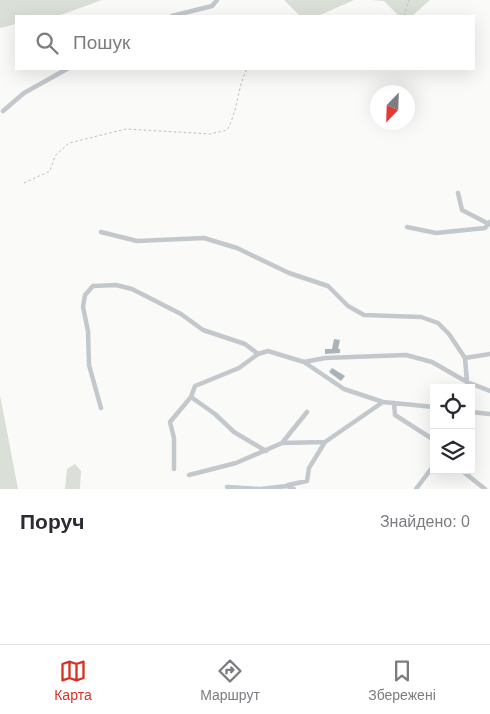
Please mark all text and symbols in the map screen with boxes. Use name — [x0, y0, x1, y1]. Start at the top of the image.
search box — [15, 15, 475, 70]
icon: search — [33, 29, 61, 57]
text: Пошук — [73, 32, 130, 53]
north arrow — [370, 85, 415, 130]
map controls — [430, 384, 475, 474]
button: locate — [430, 384, 475, 429]
button: layers — [430, 429, 475, 474]
text: Поруч — [20, 510, 84, 533]
text: Знайдено: 0 — [380, 513, 470, 530]
tab: Карта — [54, 657, 92, 703]
tab: Маршрут — [200, 657, 260, 703]
tab: Збережені — [368, 657, 436, 703]

